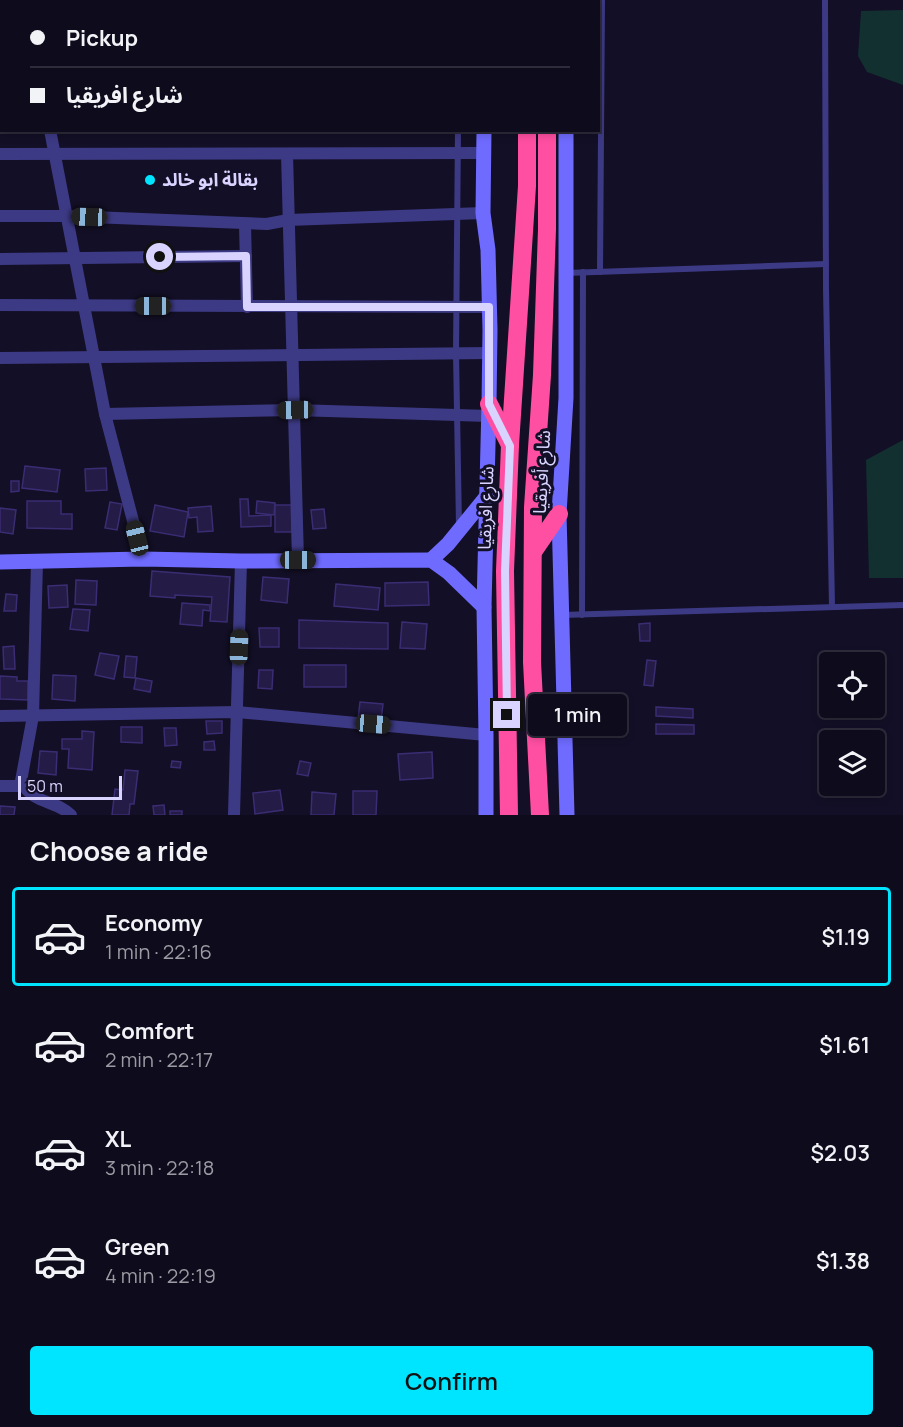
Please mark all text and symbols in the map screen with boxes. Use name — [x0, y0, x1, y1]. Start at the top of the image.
text: Pickup — [66, 23, 138, 53]
text: شارع افريقيا — [66, 80, 183, 110]
place label: بقالة ابو خالد — [162, 167, 258, 191]
marker: بقالة ابو خالد — [143, 173, 157, 187]
car — [71, 207, 107, 227]
route start — [146, 243, 173, 270]
car — [135, 297, 171, 315]
car — [277, 401, 313, 419]
street label: شارع أفريقيا — [527, 429, 558, 515]
street label: شارع افريقيا — [472, 466, 501, 550]
car — [124, 518, 150, 558]
car — [280, 551, 316, 569]
car — [229, 629, 249, 665]
map controls — [819, 652, 885, 796]
button: locate — [819, 652, 885, 718]
callout: 1 min — [528, 694, 627, 736]
route end — [493, 701, 520, 728]
text: 1 min — [554, 701, 601, 728]
car — [354, 713, 392, 735]
button: layers — [819, 730, 885, 796]
scale bar — [18, 773, 122, 800]
text: 50 m — [27, 775, 63, 797]
text: Choose a ride — [30, 832, 208, 869]
text: Economy — [105, 908, 203, 938]
icon: car — [33, 910, 87, 964]
text: $1.19 — [821, 922, 870, 952]
text: 1 min · 22:16 — [105, 938, 212, 965]
text: Comfort — [105, 1016, 194, 1046]
icon: car — [33, 1018, 87, 1072]
text: $1.61 — [819, 1030, 870, 1060]
text: 2 min · 22:17 — [105, 1046, 213, 1073]
text: XL — [105, 1124, 131, 1154]
icon: car — [33, 1126, 87, 1180]
text: $2.03 — [811, 1138, 870, 1168]
text: 3 min · 22:18 — [105, 1154, 214, 1181]
text: Green — [105, 1232, 170, 1262]
icon: car — [33, 1234, 87, 1288]
text: $1.38 — [816, 1246, 870, 1276]
text: 4 min · 22:19 — [105, 1262, 216, 1289]
button: Confirm — [30, 1346, 873, 1415]

